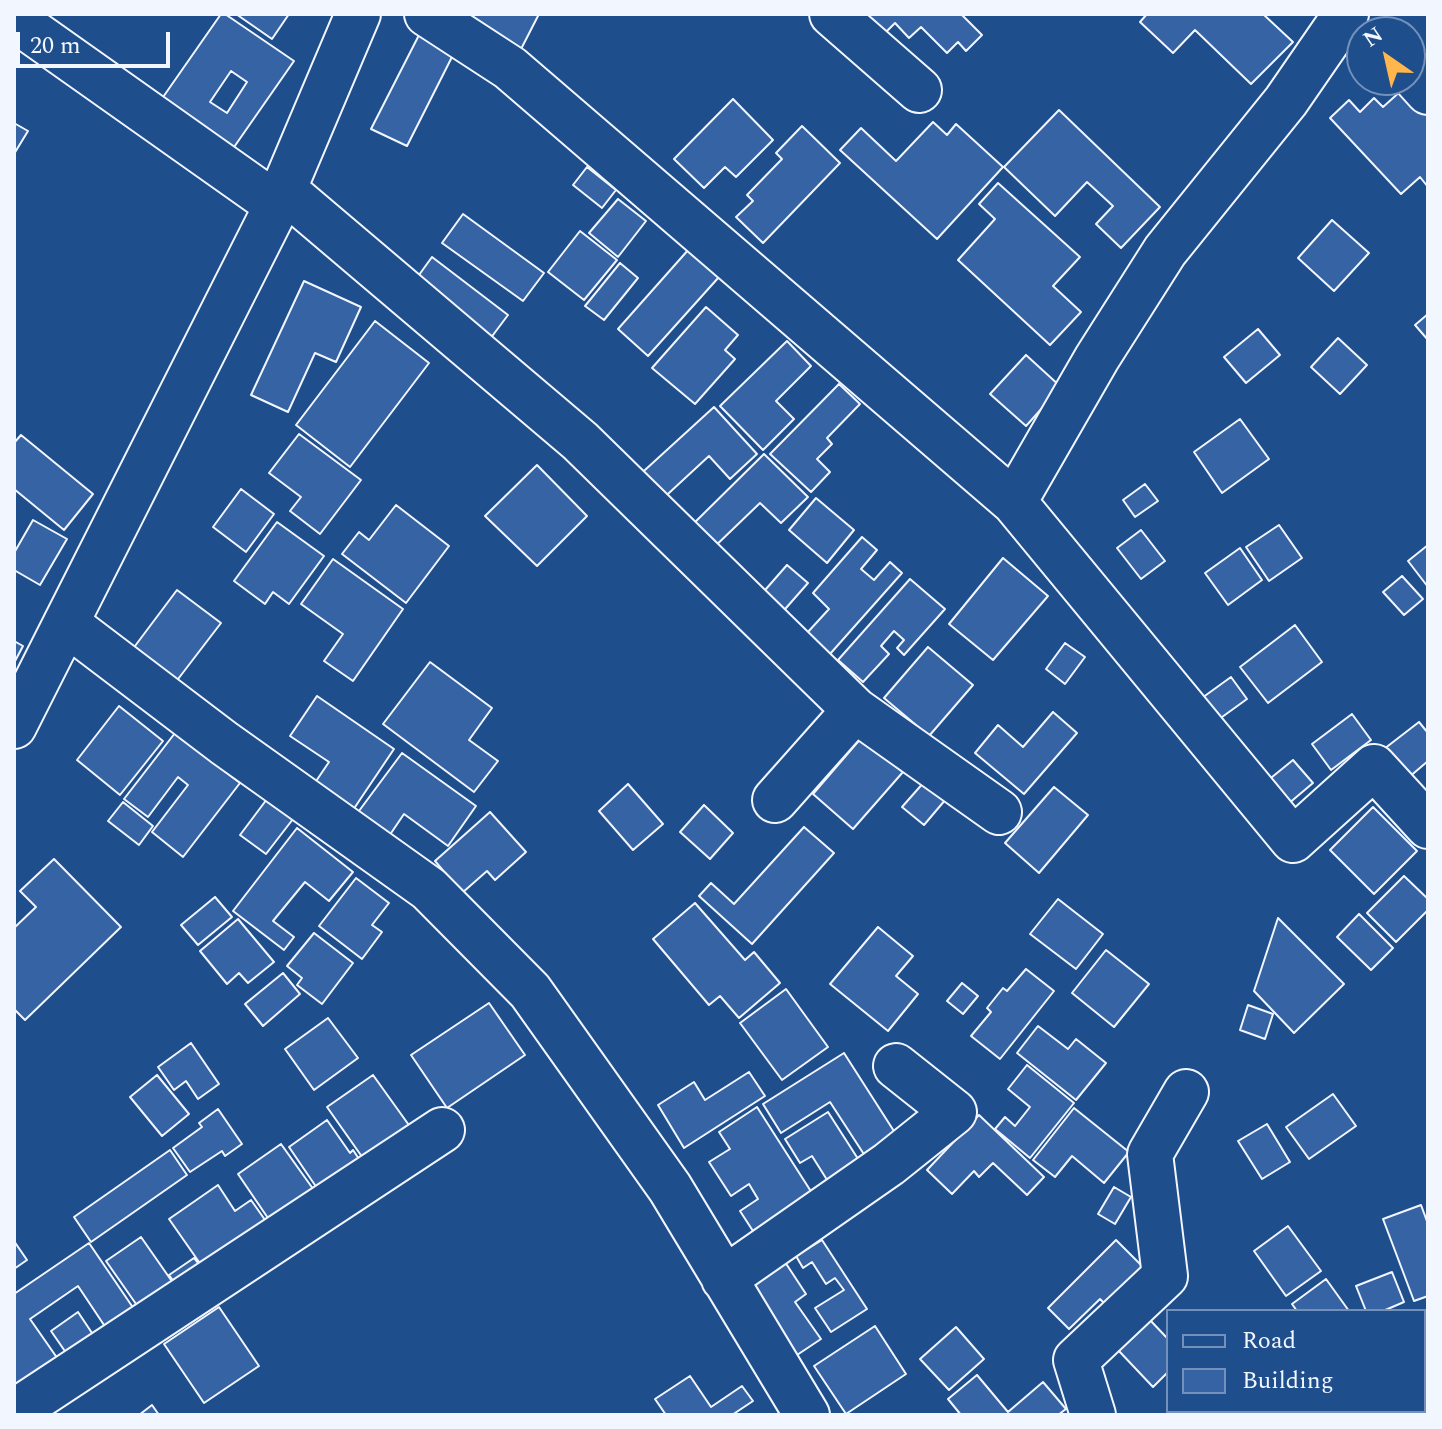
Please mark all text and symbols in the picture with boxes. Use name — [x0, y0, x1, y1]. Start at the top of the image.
scale bar — [20, 16, 174, 66]
north arrow — [1346, 16, 1426, 96]
text: N — [1357, 19, 1390, 56]
text: 20 m — [30, 28, 81, 64]
legend — [1166, 1309, 1426, 1413]
text: Road — [1242, 1323, 1296, 1359]
text: Building — [1242, 1363, 1334, 1399]

